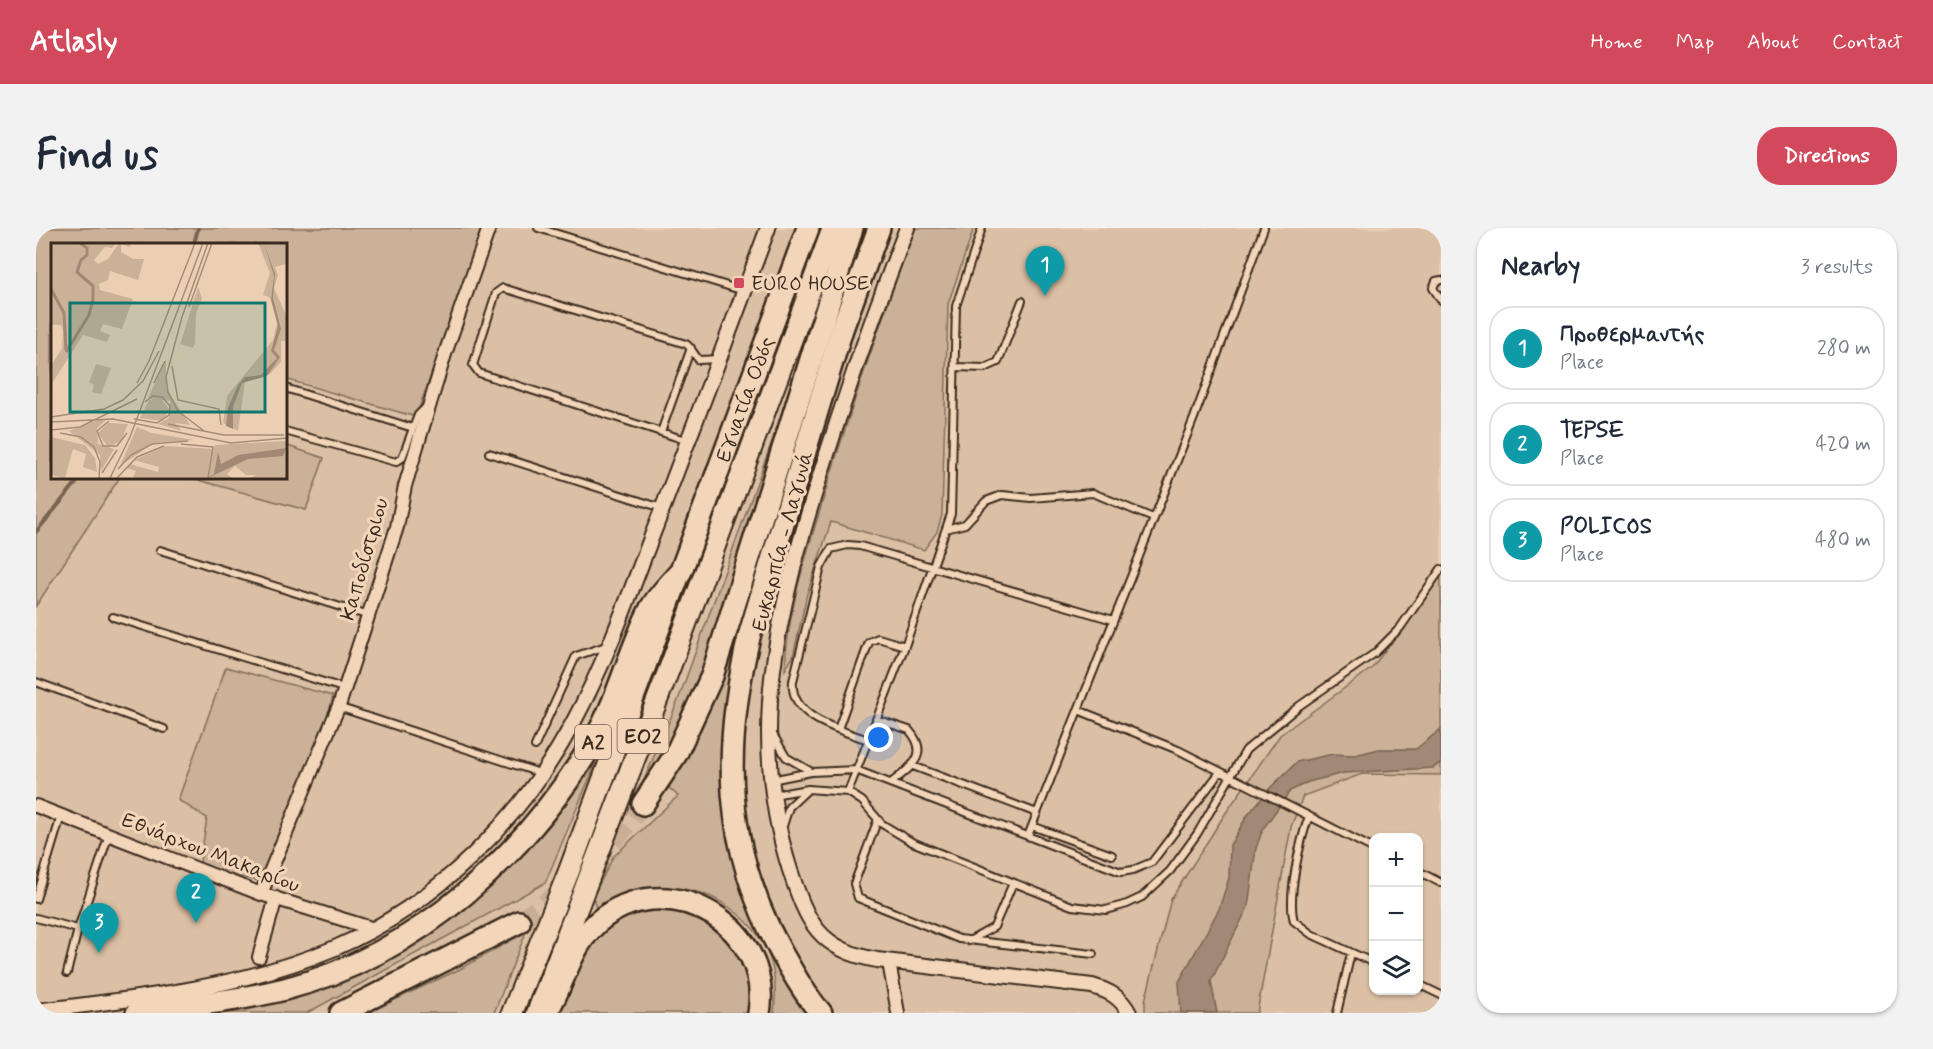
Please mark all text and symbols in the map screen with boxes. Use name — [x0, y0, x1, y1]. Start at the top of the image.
text: Atlasly — [30, 24, 118, 61]
text: Home — [1591, 28, 1643, 56]
text: Map — [1676, 28, 1714, 56]
text: About — [1747, 28, 1799, 56]
text: Contact — [1832, 28, 1903, 56]
button: Directions — [1757, 127, 1897, 185]
text: Find us — [36, 129, 158, 184]
inset map — [51, 243, 286, 478]
pin: 1 — [1026, 247, 1064, 296]
text: Nearby — [1501, 250, 1580, 284]
text: 3 results — [1801, 254, 1873, 281]
place label: EURO HOUSE — [751, 270, 869, 298]
marker: EURO HOUSE — [732, 276, 746, 290]
text: Προθερμαντής — [1560, 321, 1704, 349]
street label: Εγνατία Οδός — [710, 333, 782, 466]
text: 1 — [1518, 335, 1527, 362]
text: 280 m — [1817, 335, 1871, 362]
text: Place — [1560, 349, 1604, 376]
text: TEPSE — [1560, 417, 1624, 445]
text: 2 — [1518, 431, 1527, 458]
text: 420 m — [1815, 431, 1871, 458]
text: Place — [1560, 445, 1604, 472]
street label: Ευκαρπία - Λαγυνά — [745, 448, 820, 634]
street label: Καποδίστριου — [334, 495, 396, 624]
text: POLICOS — [1560, 513, 1652, 541]
text: 3 — [1518, 527, 1527, 554]
text: 480 m — [1815, 527, 1871, 554]
text: Place — [1560, 541, 1604, 568]
road number: ΕΟ2 — [618, 719, 668, 753]
your location — [864, 723, 893, 752]
road number: Α2 — [575, 725, 611, 759]
street label: Εθνάρχου Μακαρίου — [118, 806, 304, 900]
map controls — [1369, 833, 1423, 995]
button: + — [1369, 833, 1423, 887]
pin: 2 — [176, 874, 216, 923]
button: − — [1369, 887, 1423, 941]
pin: 3 — [80, 904, 118, 953]
button: layers — [1369, 941, 1423, 995]

